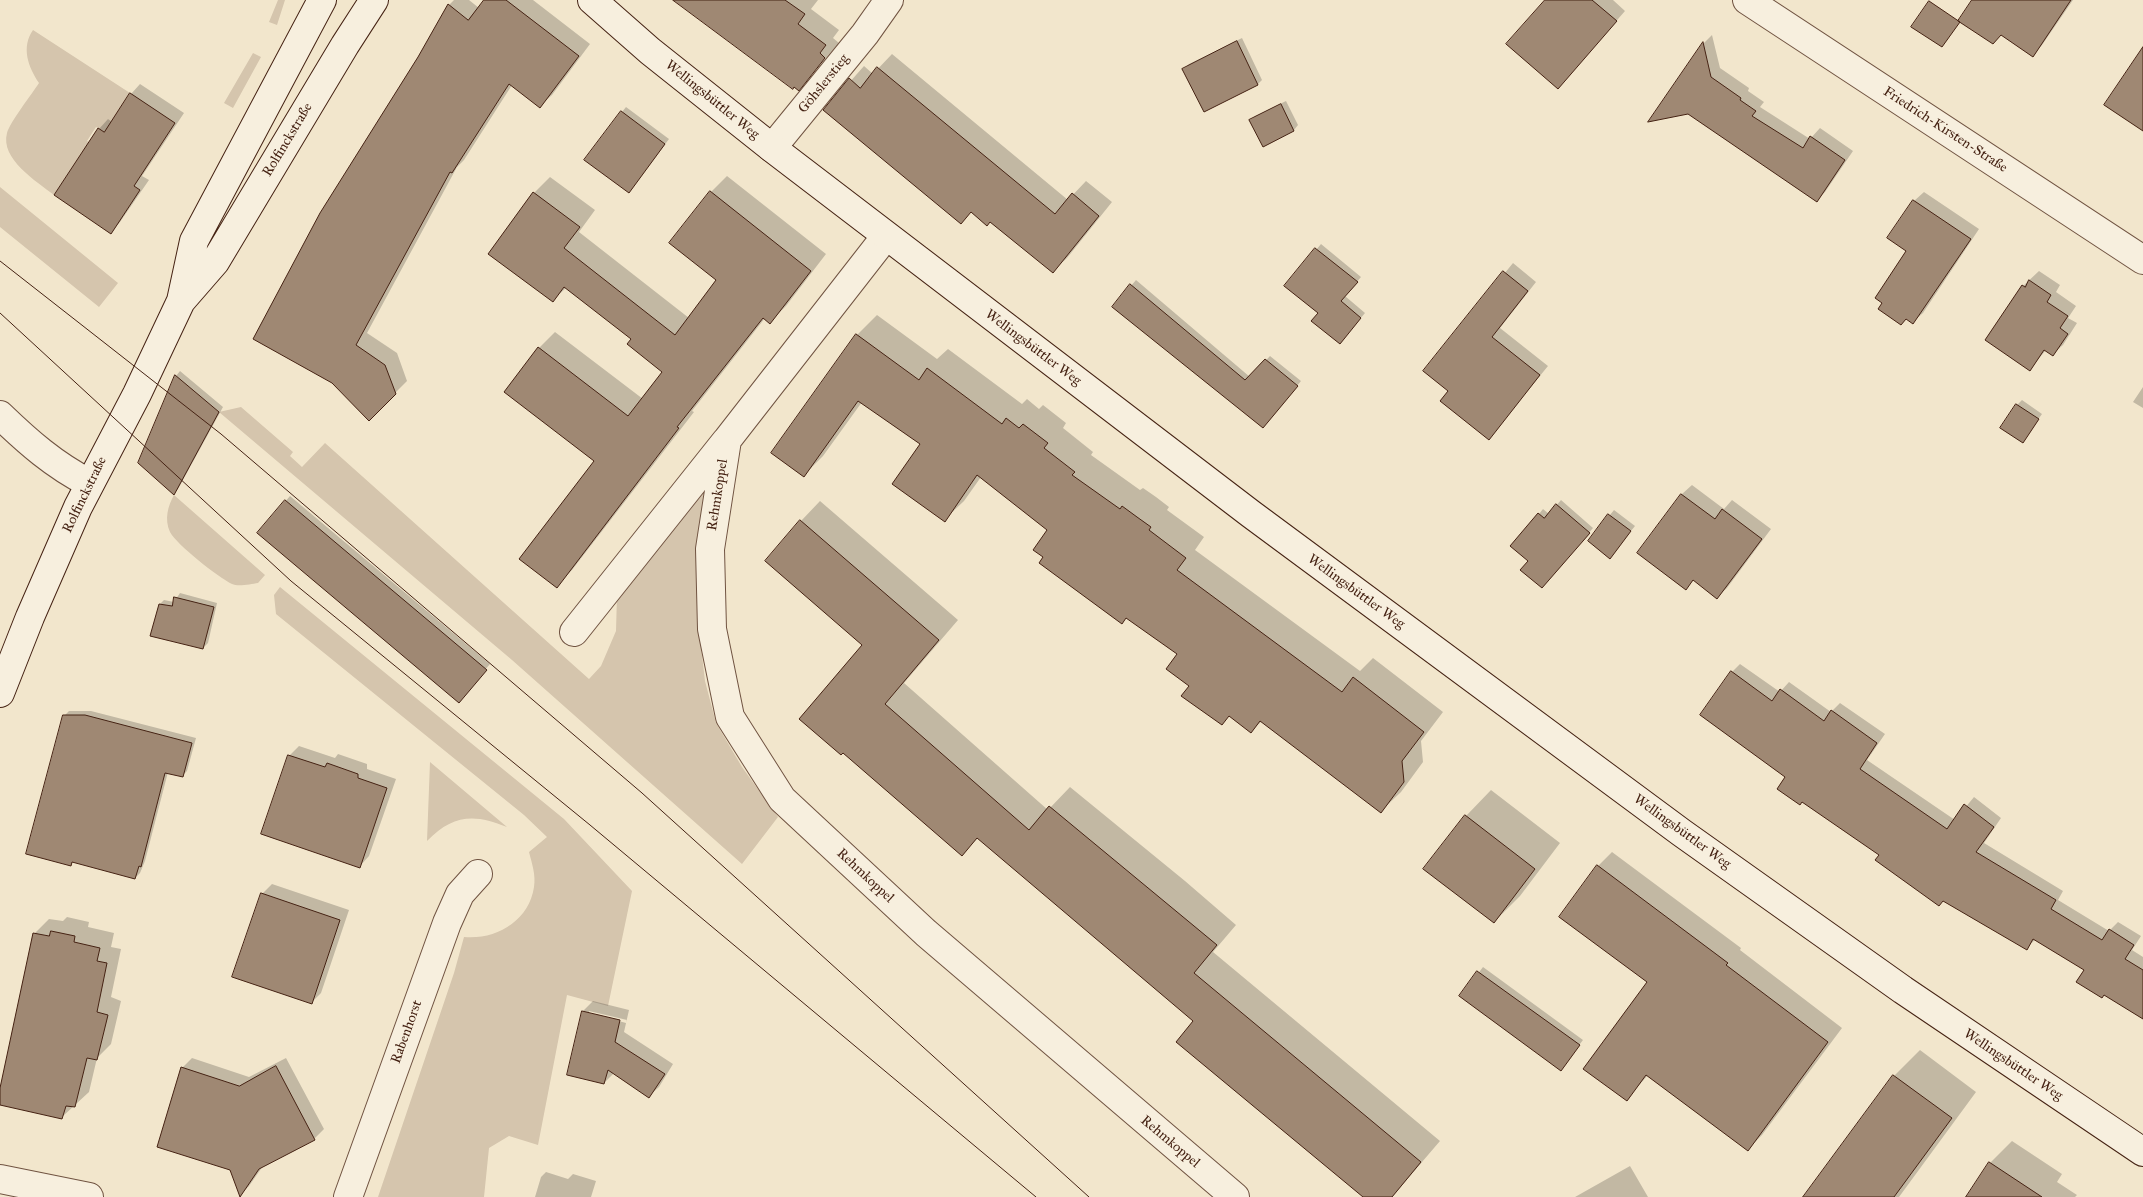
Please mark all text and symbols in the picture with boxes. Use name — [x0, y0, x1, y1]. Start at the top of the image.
street label: Göhslerstieg — [795, 51, 853, 117]
street label: Wellingsbüttler Weg — [662, 57, 762, 143]
street label: Friedrich-Kirsten-Straße — [1880, 84, 2010, 176]
street label: Rolfinckstraße — [259, 100, 317, 180]
street label: Wellingsbüttler Weg — [982, 306, 1084, 390]
street label: Rolfinckstraße — [59, 454, 111, 536]
street label: Rehmkoppel — [704, 458, 732, 532]
street label: Wellingsbüttler Weg — [1304, 551, 1408, 633]
street label: Wellingsbüttler Weg — [1630, 791, 1734, 873]
street label: Rehmkoppel — [833, 845, 897, 907]
street label: Rabenhorst — [388, 998, 426, 1066]
street label: Wellingsbüttler Weg — [1960, 1026, 2066, 1104]
street label: Rehmkoppel — [1137, 1112, 1203, 1172]

